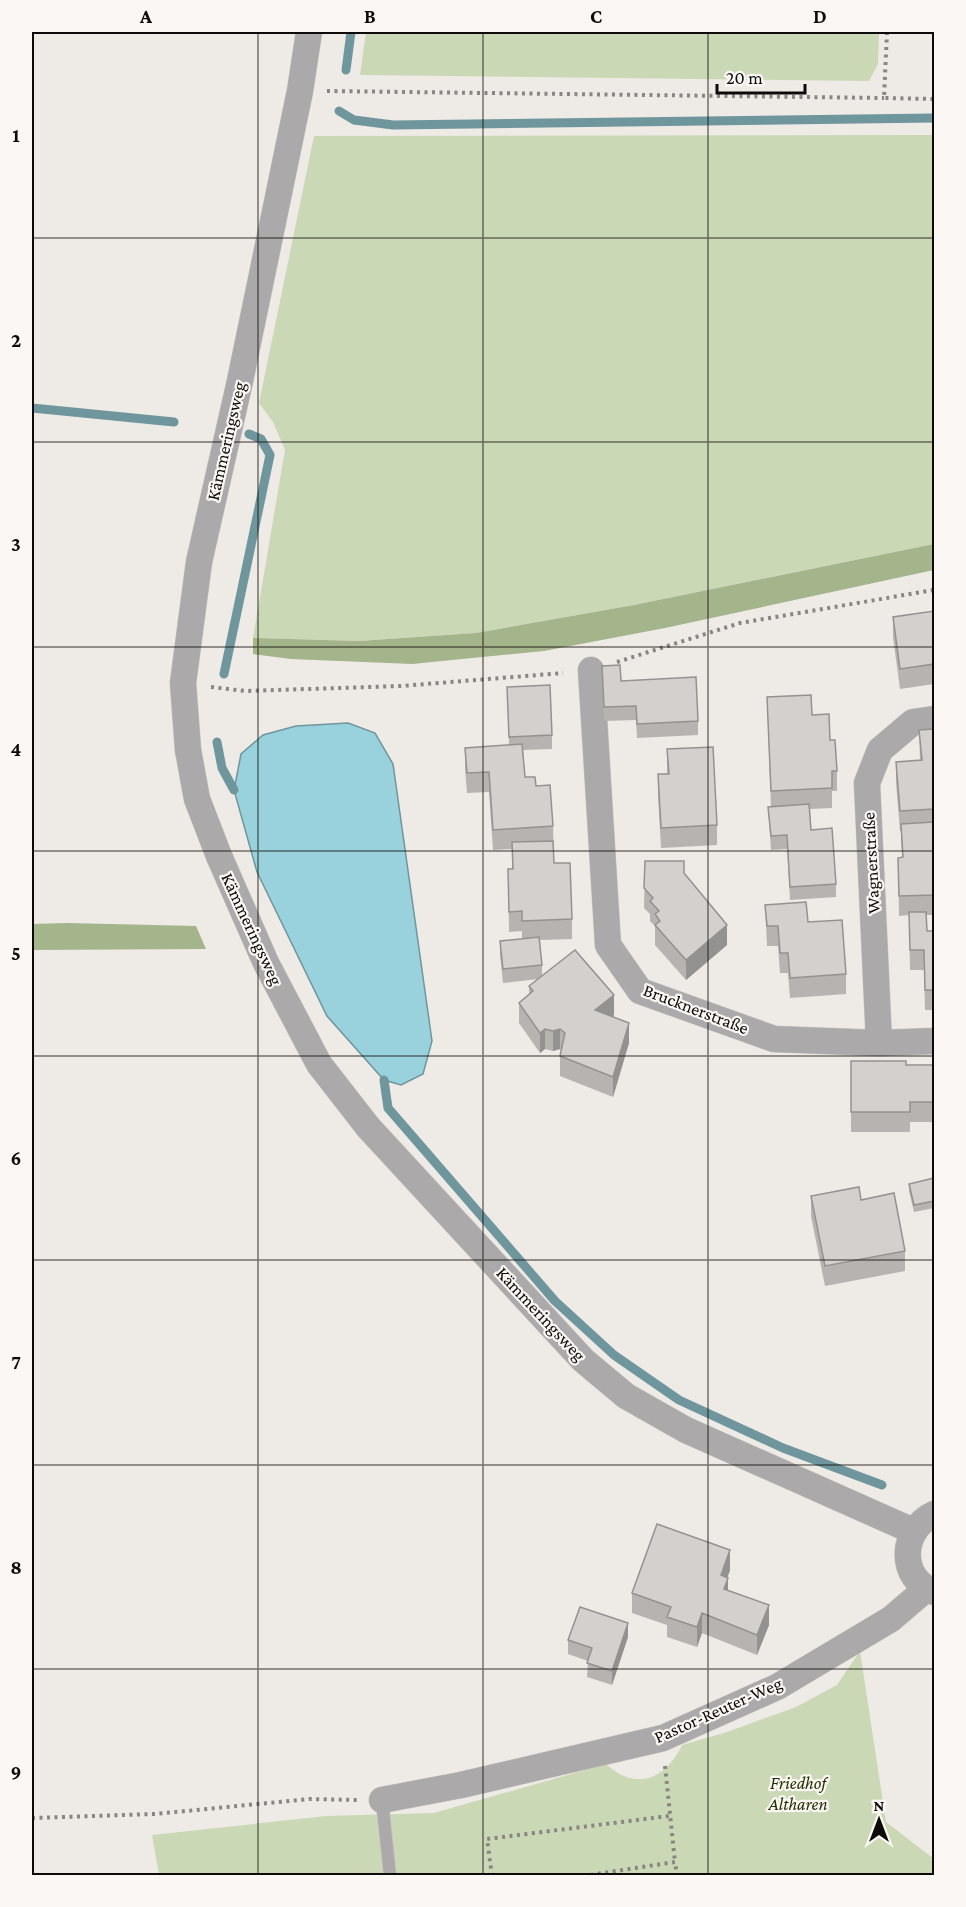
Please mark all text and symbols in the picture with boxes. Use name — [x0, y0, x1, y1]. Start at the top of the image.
text: A — [139, 5, 153, 27]
text: B — [364, 5, 376, 27]
text: C — [590, 5, 602, 27]
text: D — [813, 5, 827, 27]
scale bar — [717, 57, 806, 95]
text: 20 m — [726, 68, 763, 88]
text: 1 — [12, 124, 20, 146]
text: 2 — [11, 329, 21, 351]
street label: Kämmeringsweg — [203, 379, 249, 502]
text: 3 — [11, 533, 21, 555]
text: 4 — [11, 738, 22, 760]
street label: Wagnerstraße — [858, 811, 884, 914]
street label: Kämmeringsweg — [217, 870, 287, 989]
text: 5 — [11, 942, 21, 964]
street label: Brucknerstraße — [641, 980, 751, 1038]
text: 6 — [11, 1147, 21, 1169]
street label: Kämmeringsweg — [492, 1263, 590, 1365]
text: 7 — [11, 1351, 21, 1373]
text: 8 — [10, 1556, 22, 1578]
street label: Pastor-Reuter-Weg — [651, 1673, 785, 1747]
text: 9 — [11, 1761, 21, 1783]
park label: Friedhof Altharen — [768, 1773, 828, 1814]
north arrow — [849, 1790, 909, 1850]
text: N — [874, 1797, 885, 1814]

